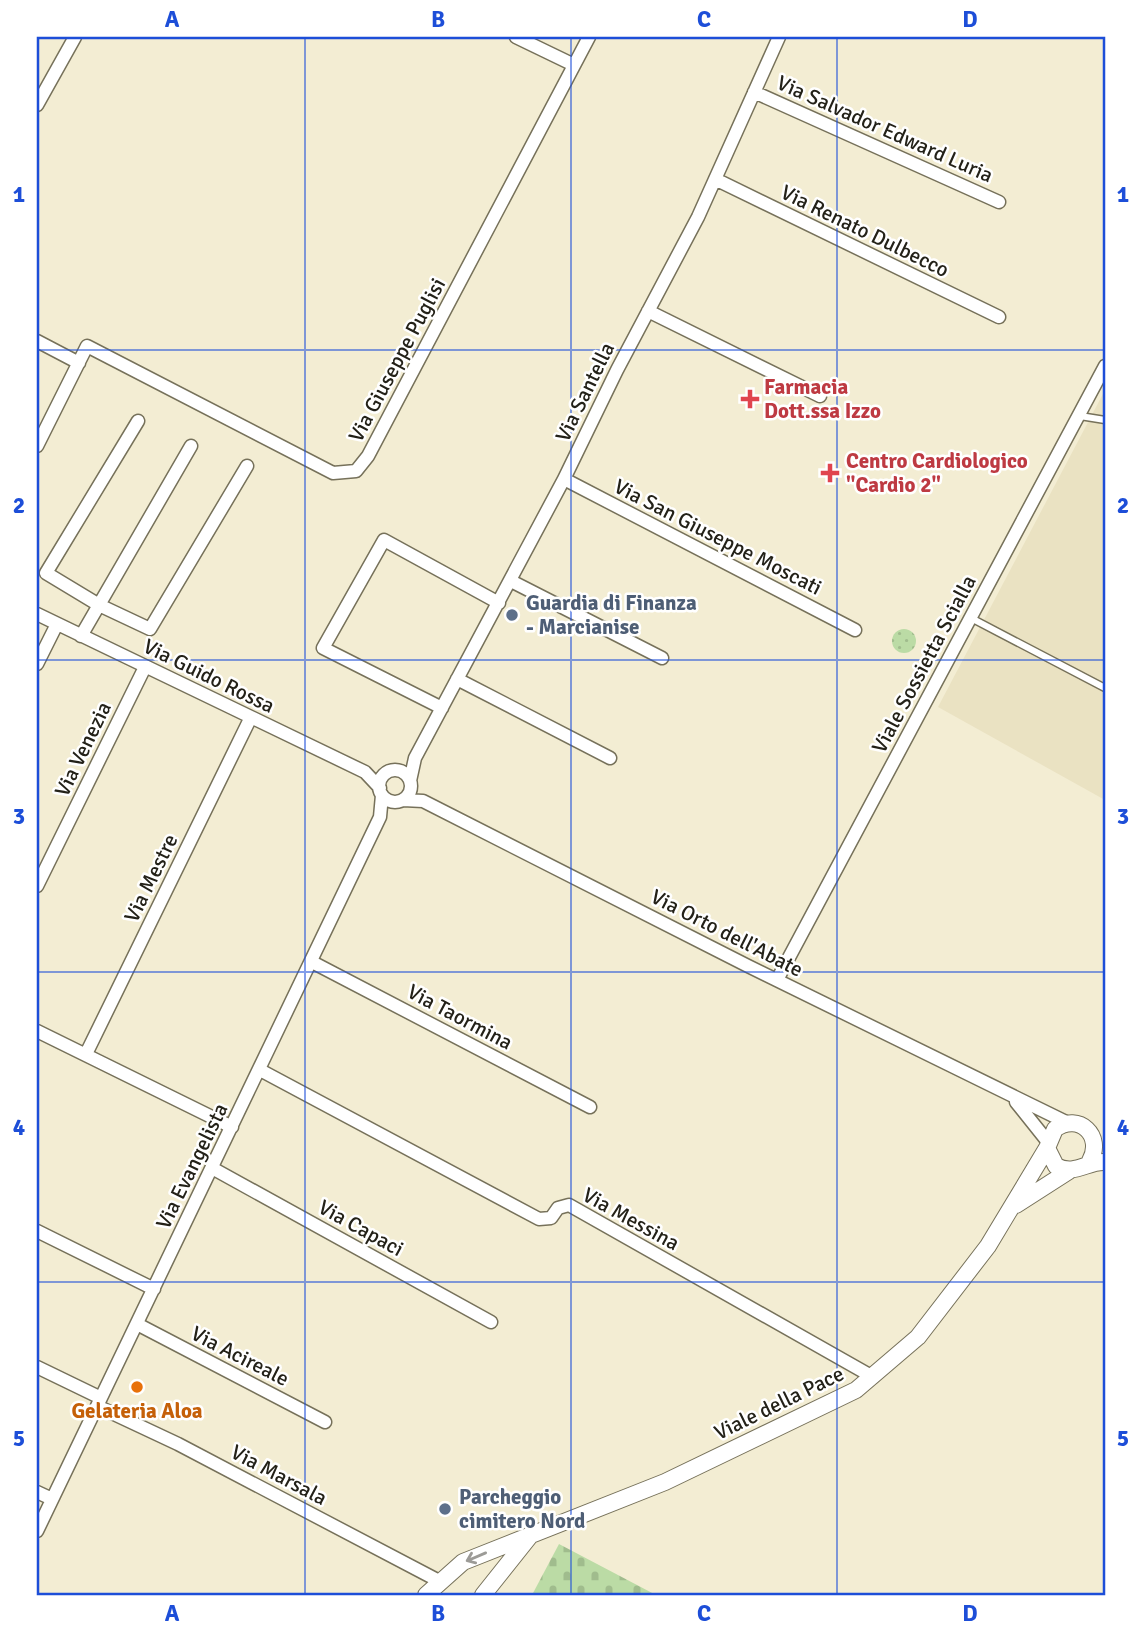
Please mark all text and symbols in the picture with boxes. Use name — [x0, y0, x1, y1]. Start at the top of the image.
text: A — [165, 5, 180, 34]
text: B — [431, 5, 445, 34]
text: C — [697, 5, 711, 34]
text: D — [962, 5, 978, 34]
street label: Via Salvador Edward Luria — [773, 70, 997, 188]
street label: Via Renato Dulbecco — [777, 179, 953, 283]
text: 1 — [13, 180, 25, 209]
text: 1 — [1117, 180, 1129, 209]
street label: Via Giuseppe Puglisi — [343, 274, 451, 446]
street label: Via Santella — [550, 338, 620, 446]
place label: Farmacia Dott.ssa Izzo — [764, 374, 881, 424]
marker: Farmacia Dott.ssa Izzo — [742, 391, 758, 407]
place label: Centro Cardiologico "Cardio 2" — [846, 448, 1028, 498]
marker: Centro Cardiologico "Cardio 2" — [820, 463, 840, 483]
street label: Via San Giuseppe Moscati — [610, 473, 826, 601]
text: 2 — [13, 491, 25, 520]
text: 2 — [1117, 491, 1129, 520]
street label: Viale Sossietta Scialla — [866, 571, 982, 757]
place label: Guardia di Finanza - Marcianise — [526, 590, 697, 640]
marker: Guardia di Finanza - Marcianise — [504, 607, 520, 623]
street label: Via Guido Rossa — [139, 633, 279, 719]
street label: Via Venezia — [49, 697, 117, 801]
text: 3 — [13, 802, 25, 831]
text: 3 — [1117, 802, 1129, 831]
street label: Via Mestre — [119, 830, 183, 926]
street label: Via Orto dell'Abate — [647, 883, 807, 983]
street label: Via Taormina — [403, 978, 517, 1056]
street label: Via Evangelista — [150, 1099, 234, 1233]
text: 4 — [13, 1113, 25, 1142]
text: 4 — [1117, 1113, 1129, 1142]
street label: Via Messina — [578, 1182, 684, 1256]
street label: Via Capaci — [314, 1194, 408, 1262]
street label: Via Acireale — [187, 1320, 293, 1392]
street label: Viale della Pace — [710, 1360, 848, 1446]
marker: Gelateria Aloa — [129, 1379, 145, 1395]
place label: Gelateria Aloa — [71, 1398, 203, 1424]
text: 5 — [13, 1424, 25, 1453]
text: 5 — [1117, 1424, 1129, 1453]
street label: Via Marsala — [227, 1439, 331, 1511]
place label: Parcheggio cimitero Nord — [459, 1484, 585, 1534]
marker: Parcheggio cimitero Nord — [437, 1501, 453, 1517]
one-way arrow — [466, 1551, 487, 1564]
text: A — [165, 1599, 180, 1628]
text: B — [431, 1599, 445, 1628]
text: C — [697, 1599, 711, 1628]
text: D — [962, 1599, 978, 1628]

